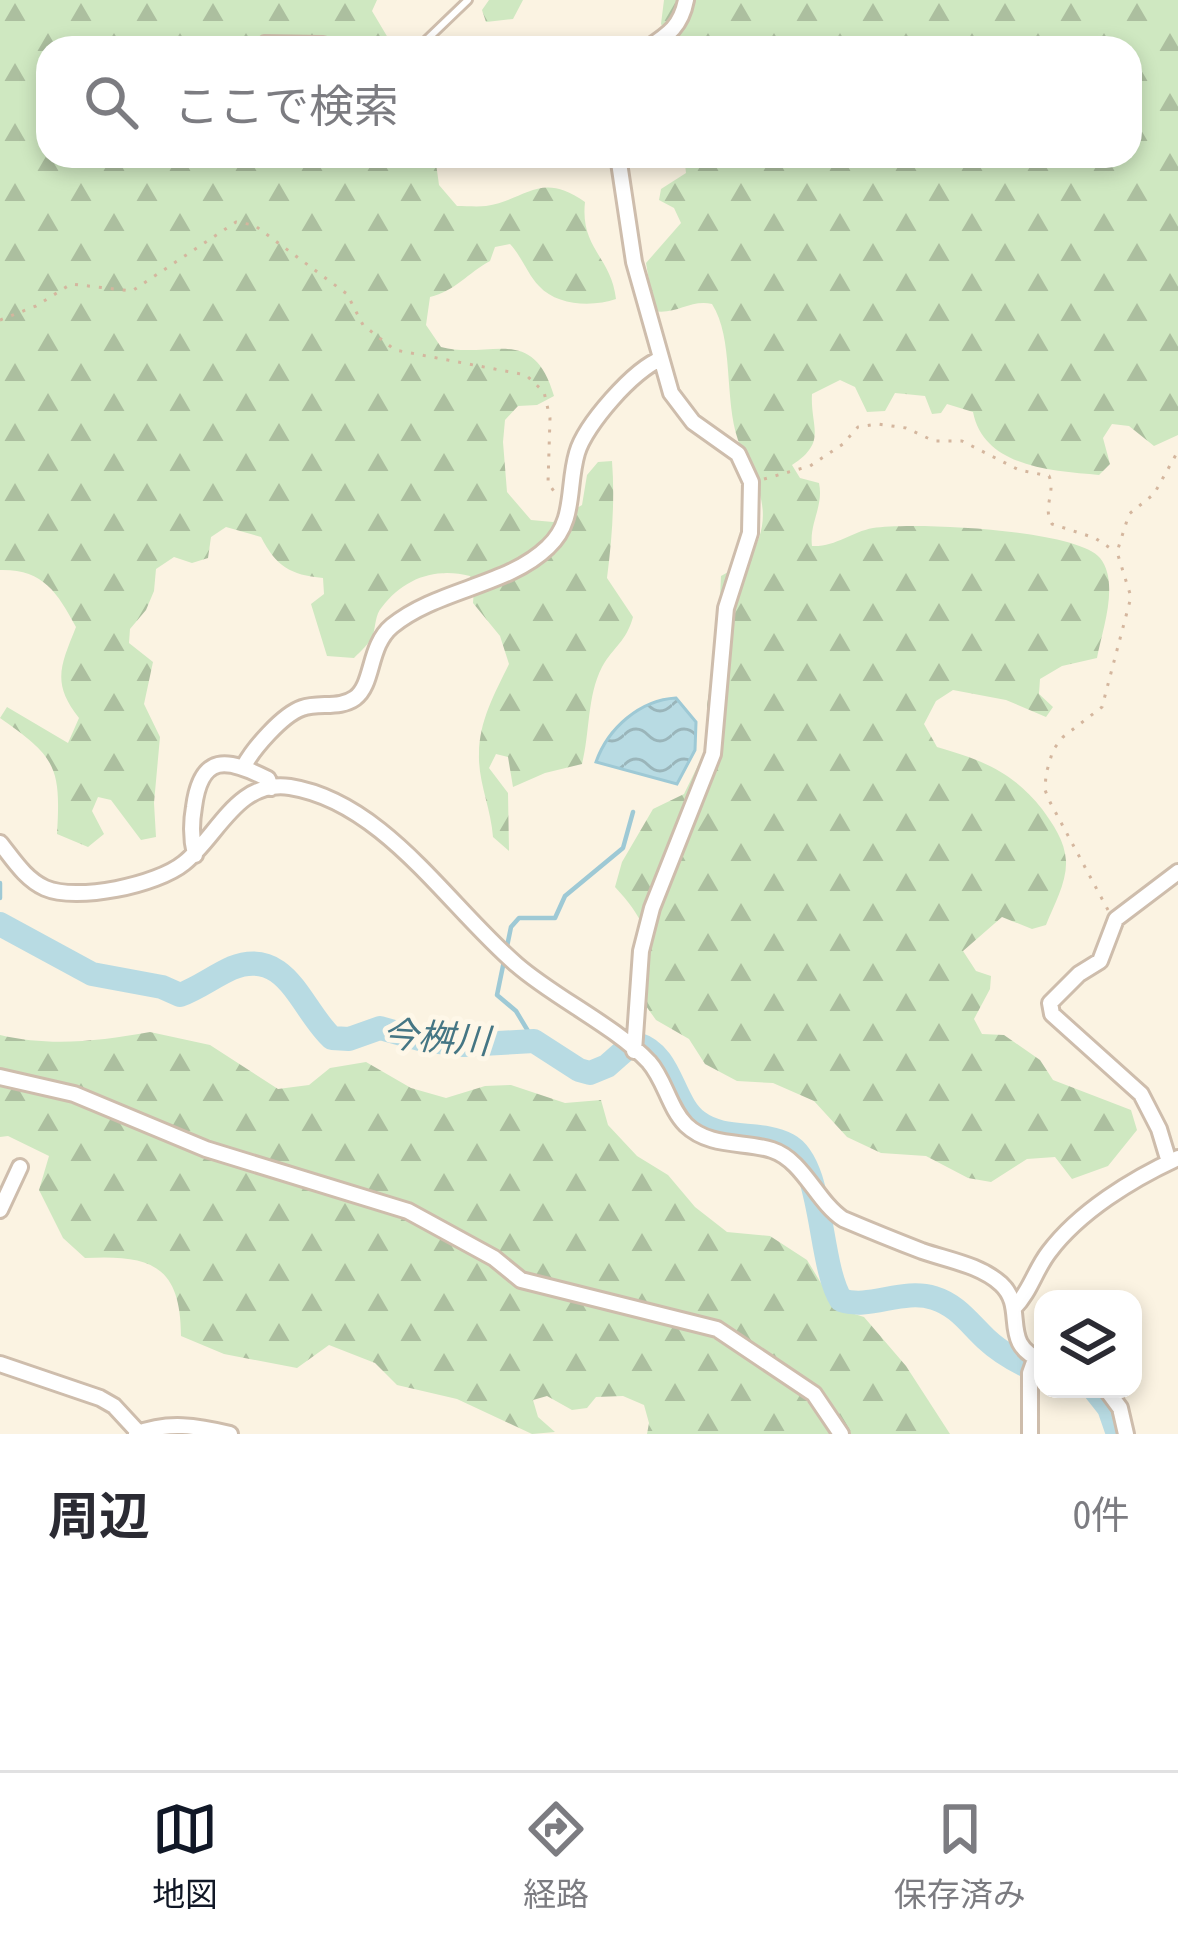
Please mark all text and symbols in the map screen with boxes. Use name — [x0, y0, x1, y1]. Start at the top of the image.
search box — [36, 36, 1142, 168]
icon: search — [78, 69, 144, 135]
text: ここで検索 — [174, 80, 399, 132]
water label: 今桝川 — [381, 1012, 495, 1062]
map controls — [1034, 1290, 1142, 1398]
button: layers — [1034, 1290, 1142, 1398]
text: 周辺 — [48, 1486, 150, 1545]
text: 0件 — [1073, 1493, 1130, 1537]
tab: 地図 — [152, 1796, 218, 1916]
tab: 経路 — [523, 1796, 589, 1916]
tab: 保存済み — [894, 1796, 1026, 1916]

